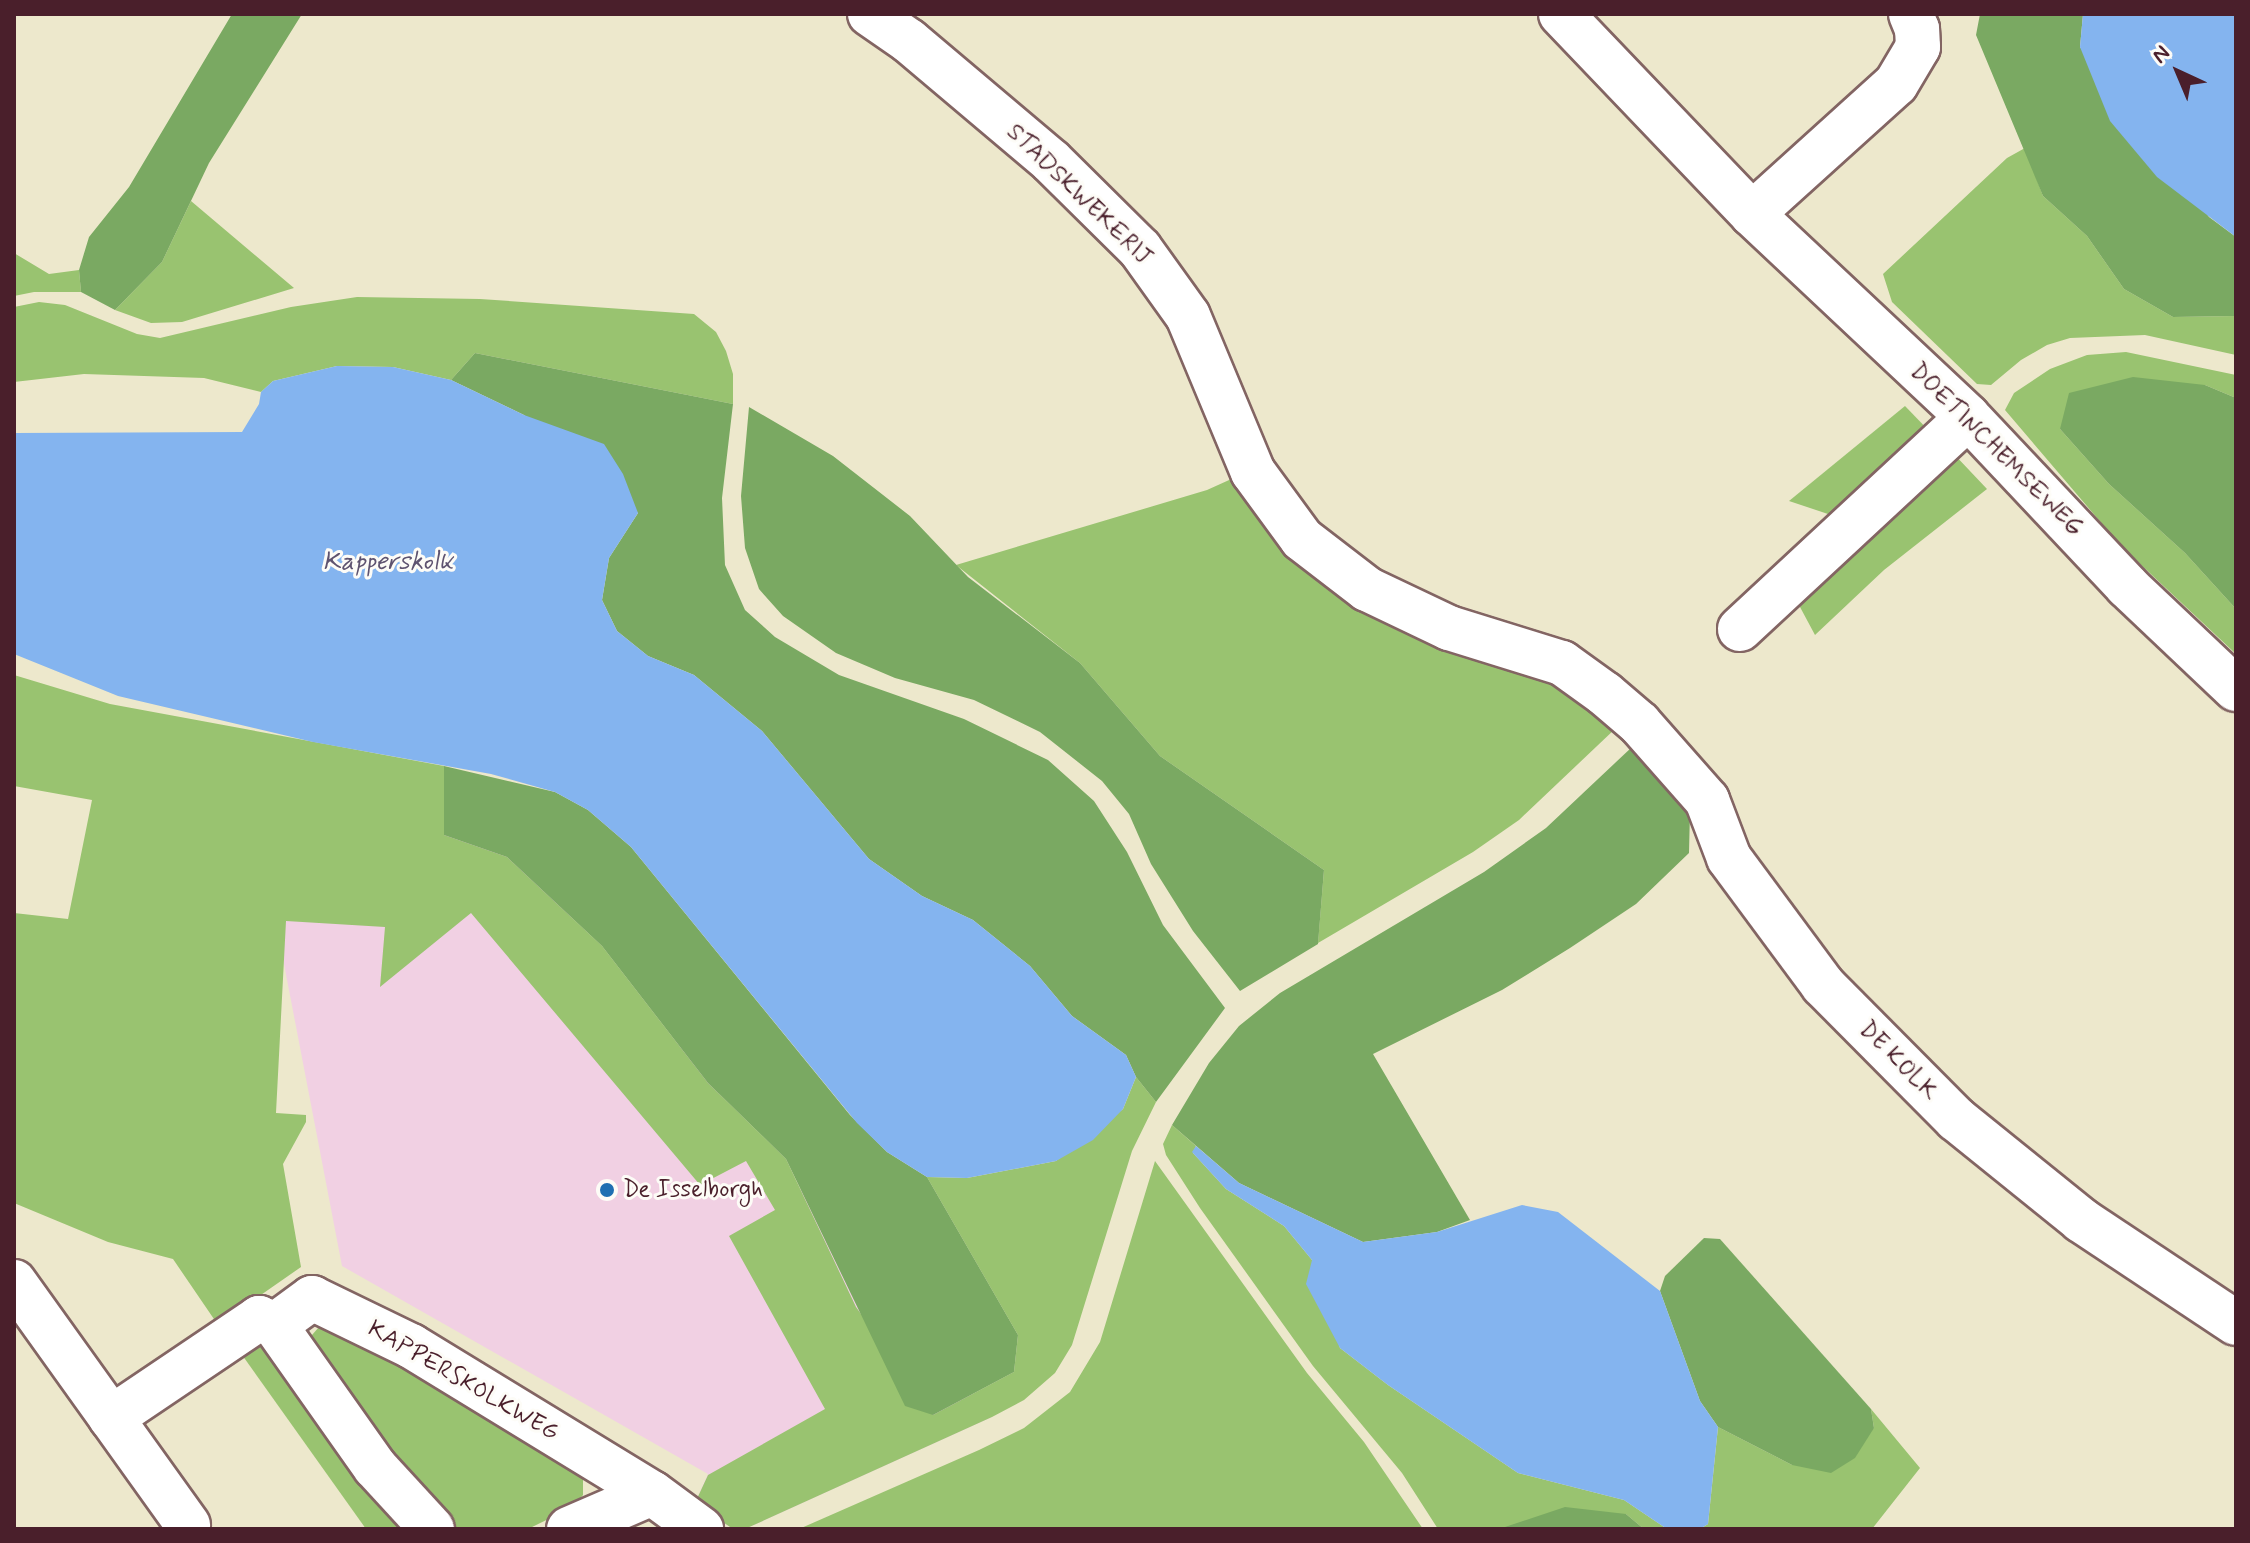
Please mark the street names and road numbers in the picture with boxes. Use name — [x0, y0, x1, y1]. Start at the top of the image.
street label: STADSKWEKERIJ — [1000, 118, 1158, 272]
street label: DOETINCHEMSEWEG — [1903, 357, 2089, 543]
street label: DE KOLK — [1854, 1017, 1942, 1105]
street label: KAPPERSKOLKWEG — [362, 1315, 564, 1447]

